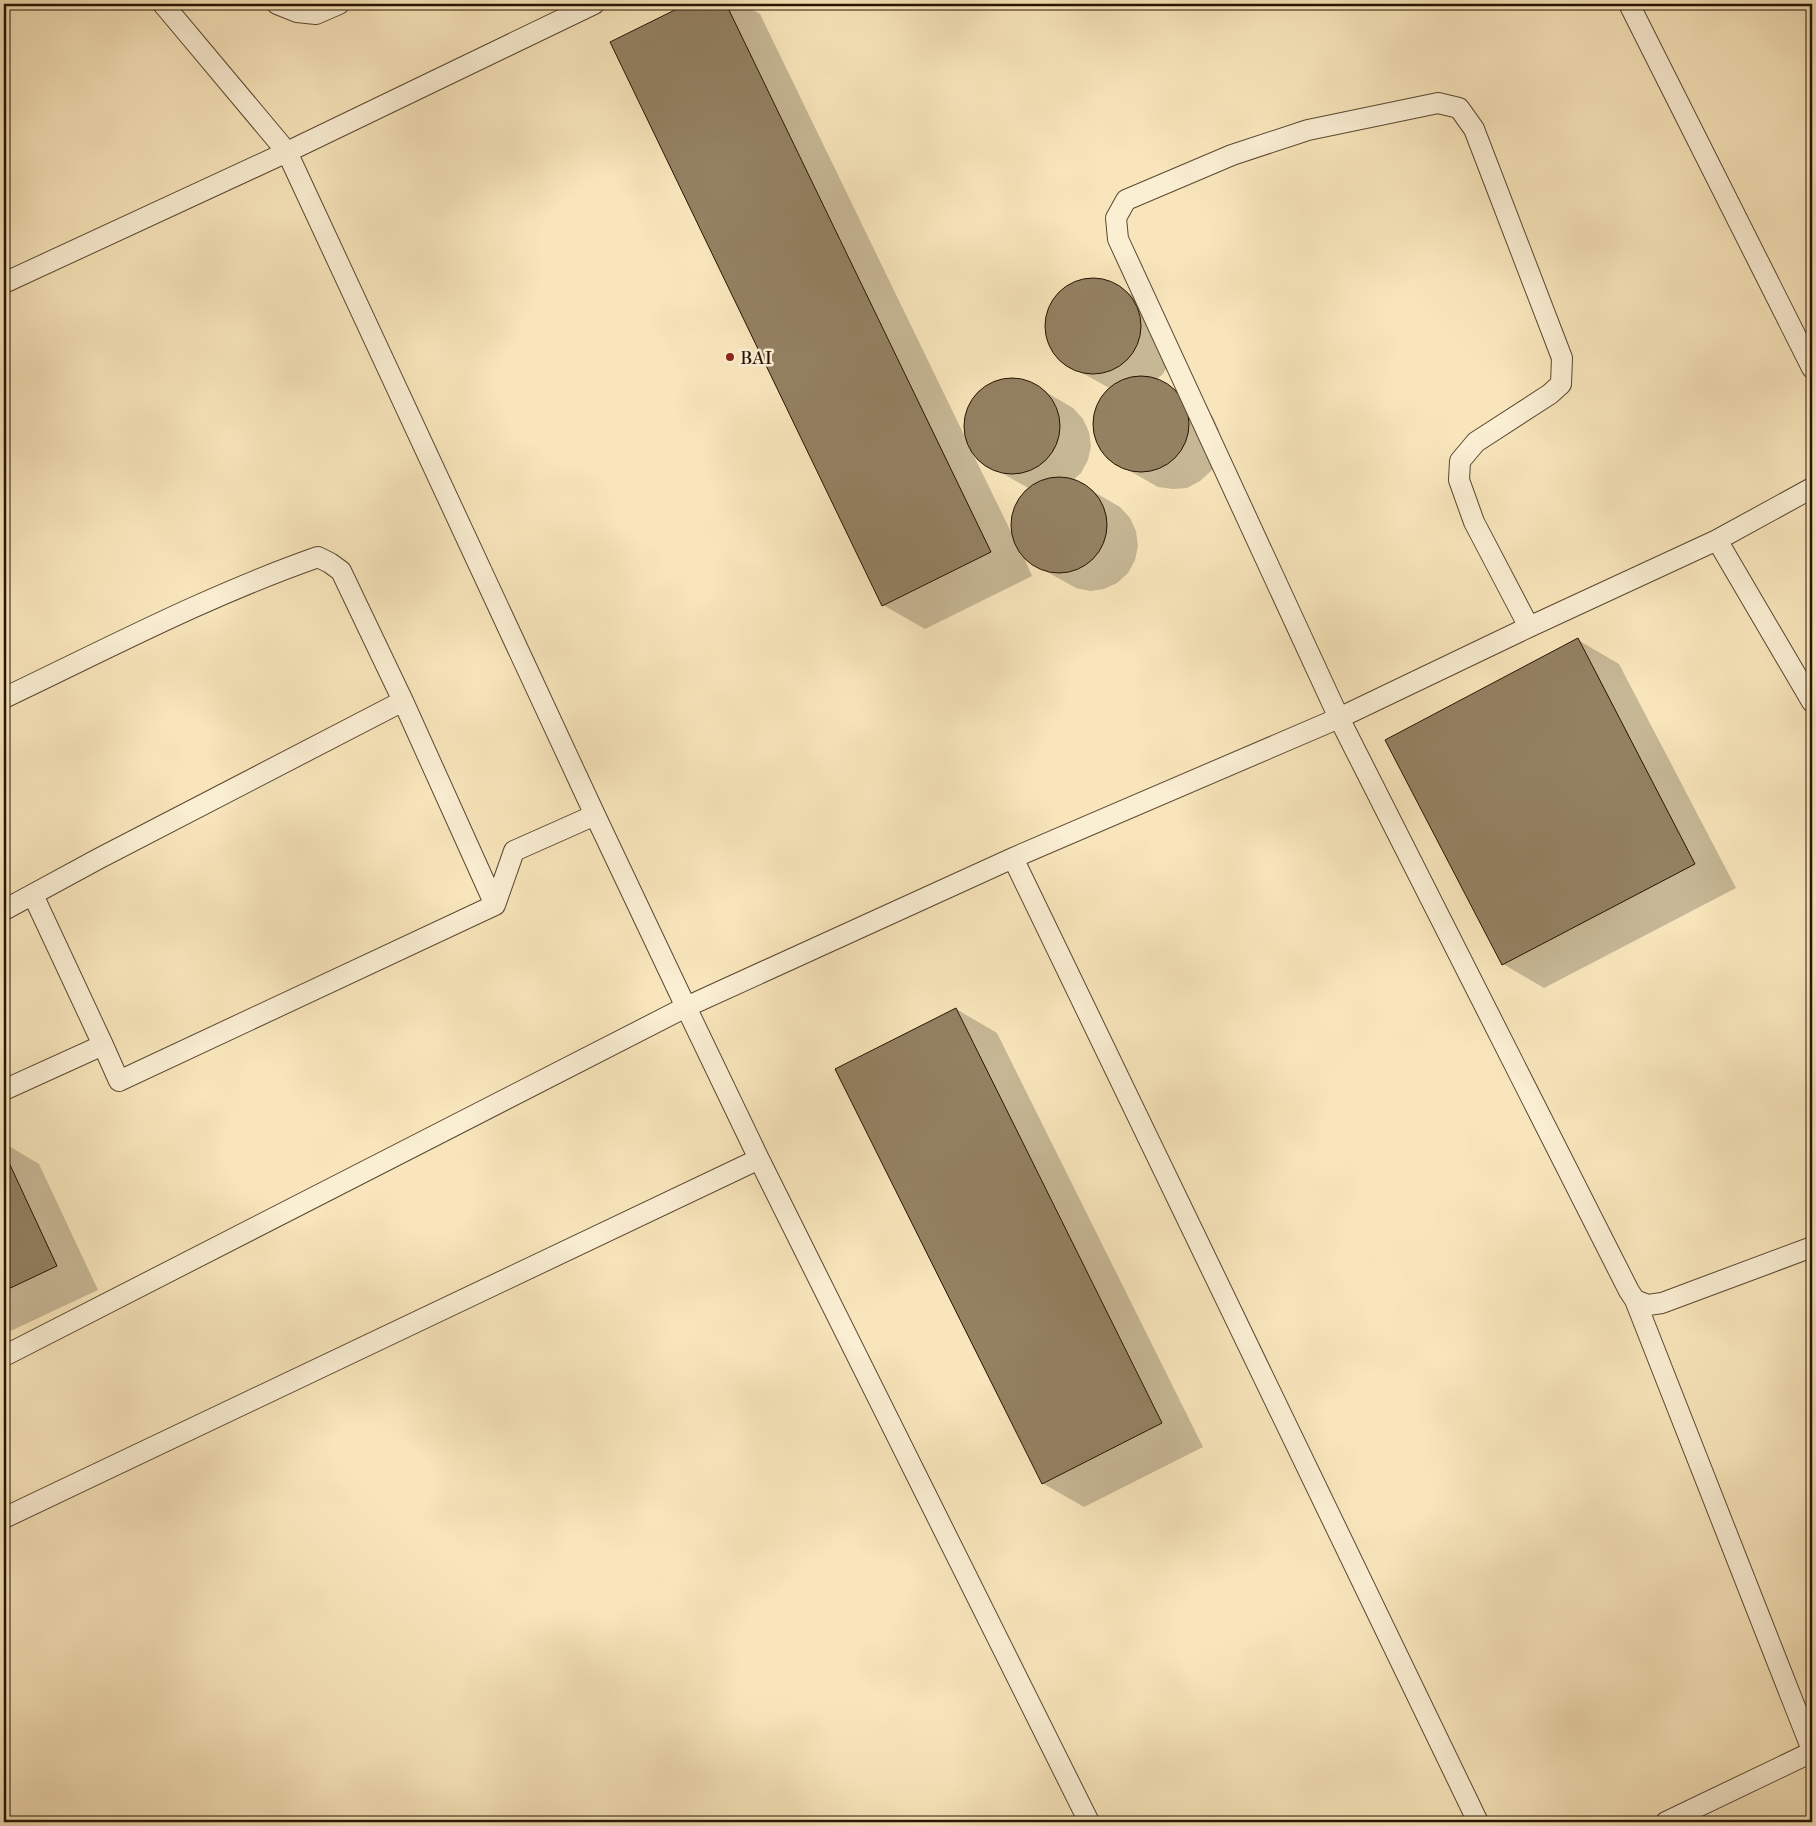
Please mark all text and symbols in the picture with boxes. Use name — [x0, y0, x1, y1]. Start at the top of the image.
place label: BAI — [740, 347, 772, 369]
marker: BAI — [724, 351, 736, 363]

